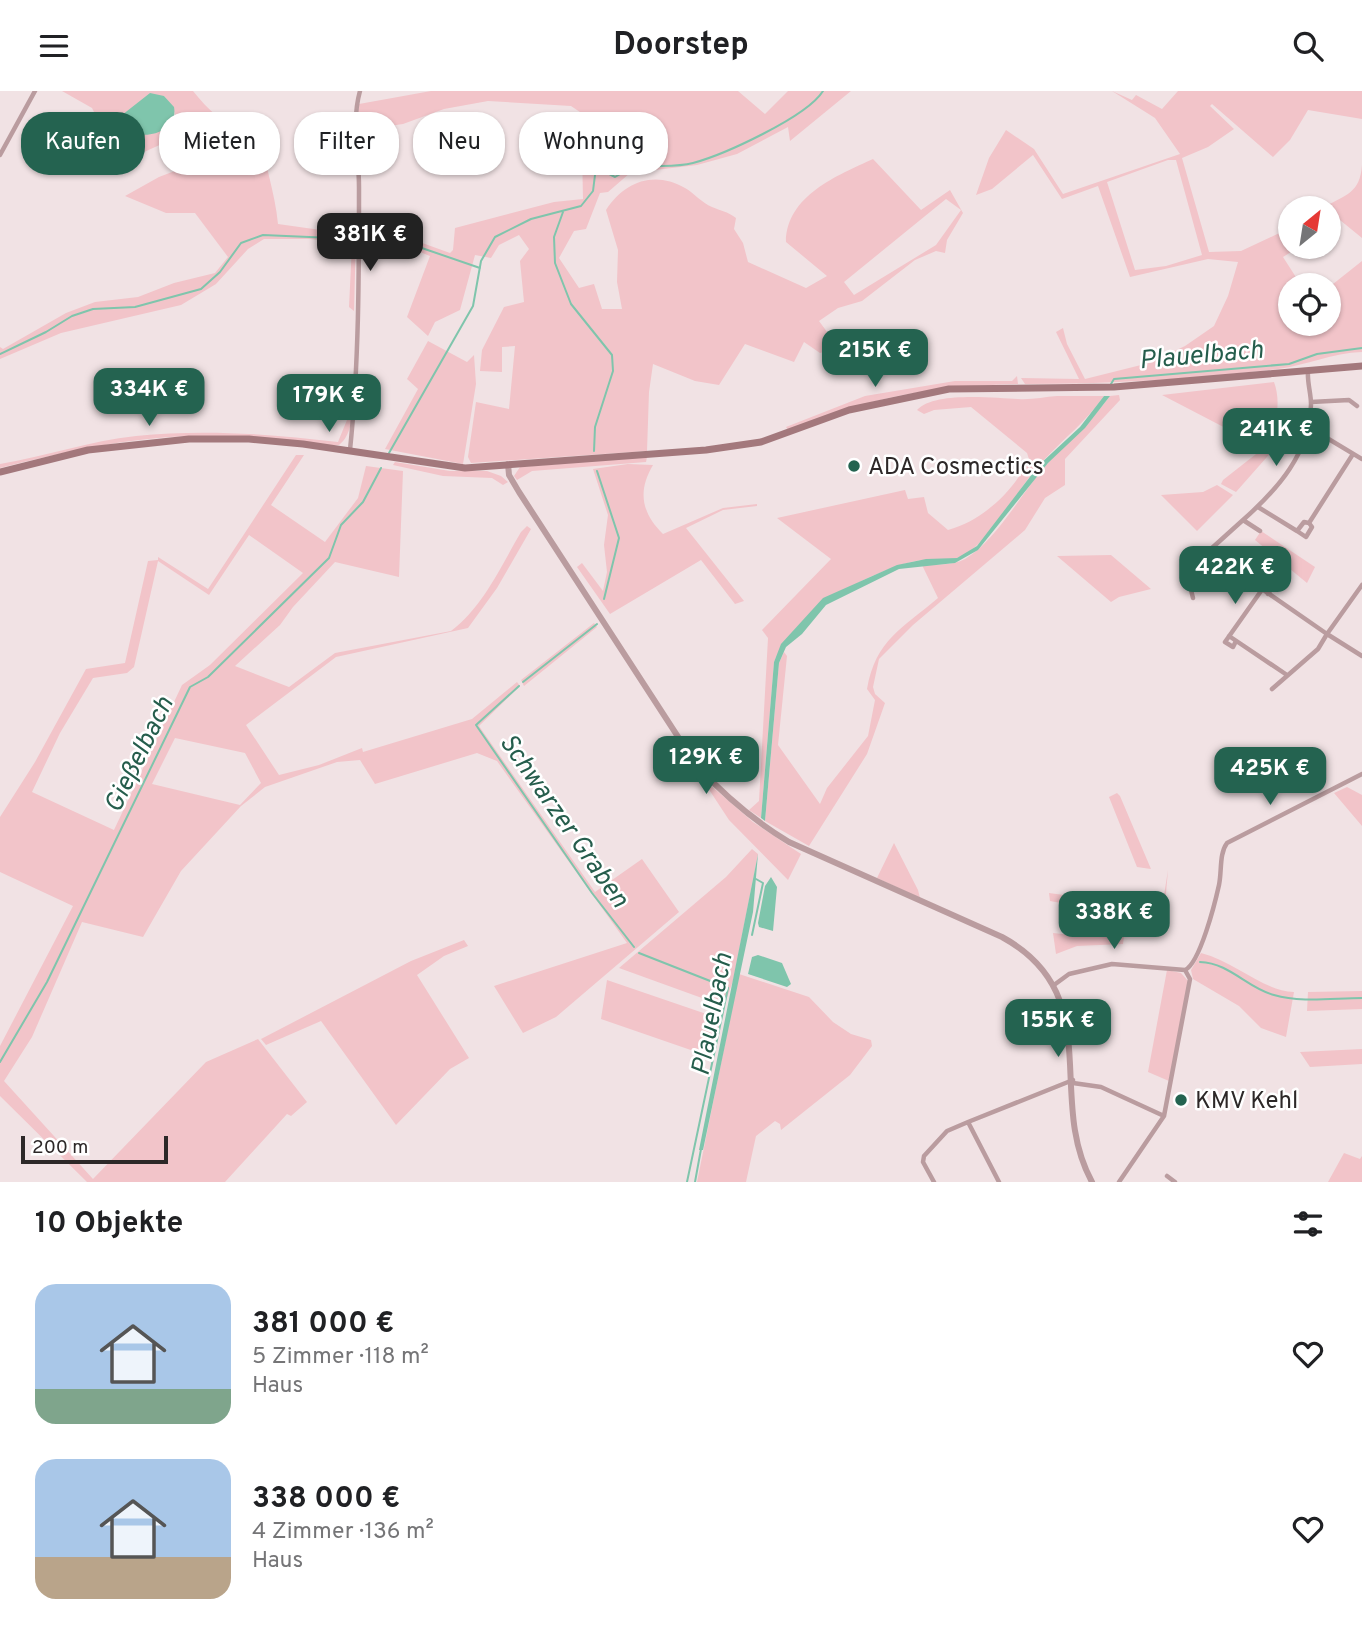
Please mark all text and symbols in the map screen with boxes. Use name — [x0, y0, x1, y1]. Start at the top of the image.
text: Doorstep — [613, 26, 749, 66]
icon: menu — [35, 27, 73, 65]
icon: search — [1289, 27, 1327, 65]
chip: Kaufen — [21, 112, 145, 175]
chip: Mieten — [159, 112, 280, 175]
chip: Filter — [294, 112, 399, 175]
chip: Neu — [413, 112, 505, 175]
chip: Wohnung — [519, 112, 668, 175]
north arrow — [1278, 196, 1340, 259]
map controls — [1278, 196, 1341, 336]
pin: 381K € — [313, 213, 427, 273]
text: 381K € — [333, 221, 407, 250]
button: locate — [1278, 273, 1341, 336]
pin: 215K € — [818, 329, 932, 389]
water label: Plauelbach — [1138, 335, 1265, 378]
text: 215K € — [838, 337, 912, 366]
pin: 334K € — [92, 369, 206, 428]
pin: 179K € — [272, 375, 386, 434]
text: 334K € — [110, 376, 189, 405]
text: 179K € — [293, 382, 365, 411]
pin: 241K € — [1219, 409, 1333, 468]
text: 241K € — [1239, 416, 1313, 445]
place label: ADA Cosmectics — [868, 453, 1044, 483]
marker: ADA Cosmectics — [846, 458, 862, 474]
pin: 422K € — [1178, 547, 1292, 606]
text: 422K € — [1195, 554, 1275, 583]
water label: Gießelbach — [98, 692, 182, 819]
water label: Schwarzer Graben — [491, 728, 635, 915]
pin: 129K € — [649, 737, 763, 796]
text: 129K € — [669, 744, 743, 773]
pin: 425K € — [1213, 747, 1327, 807]
text: 425K € — [1230, 755, 1310, 784]
pin: 338K € — [1057, 891, 1171, 951]
text: 338K € — [1075, 899, 1153, 928]
water label: Plauelbach — [685, 950, 742, 1079]
pin: 155K € — [1001, 999, 1115, 1059]
text: 155K € — [1021, 1007, 1095, 1036]
place label: KMV Kehl — [1195, 1087, 1298, 1117]
marker: KMV Kehl — [1173, 1092, 1189, 1108]
scale bar — [21, 1133, 168, 1165]
text: 200 m — [32, 1136, 88, 1160]
icon: filters — [1289, 1205, 1327, 1243]
text: 10 Objekte — [35, 1206, 183, 1243]
text: 381 000 € — [252, 1306, 394, 1343]
icon: home — [91, 1312, 175, 1396]
icon: heart — [1289, 1335, 1327, 1373]
text: 5 Zimmer · 118 m² — [252, 1343, 429, 1372]
text: Haus — [252, 1372, 303, 1401]
text: 338 000 € — [252, 1481, 400, 1518]
icon: home — [91, 1487, 175, 1571]
icon: heart — [1289, 1510, 1327, 1548]
text: 4 Zimmer · 136 m² — [252, 1518, 434, 1547]
text: Haus — [252, 1547, 303, 1576]

